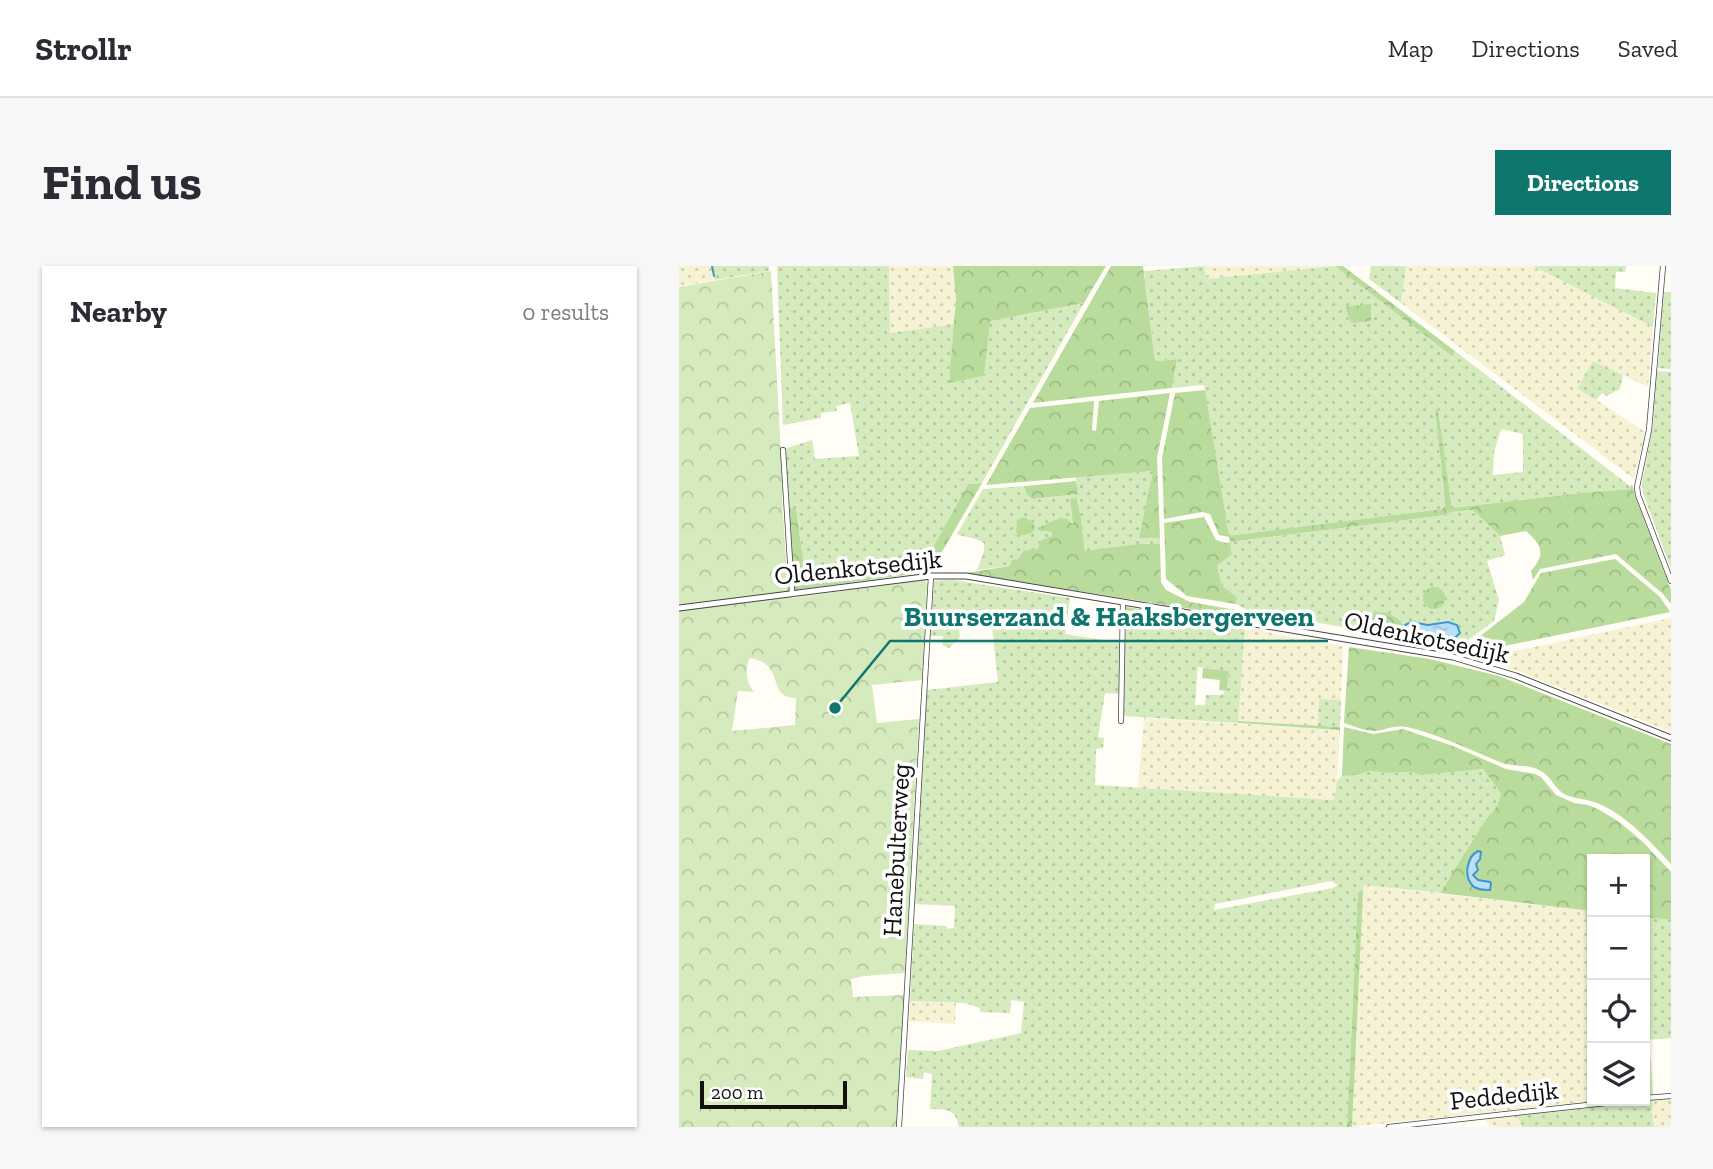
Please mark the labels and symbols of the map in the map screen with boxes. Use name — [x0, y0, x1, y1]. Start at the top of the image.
street label: Oldenkotsedijk — [773, 542, 944, 592]
callout: Buurserzand & Haaksbergerveen — [890, 592, 1328, 641]
text: Buurserzand & Haaksbergerveen — [904, 600, 1315, 633]
street label: Oldenkotsedijk — [1341, 604, 1513, 670]
street label: Hanebulterweg — [875, 763, 917, 937]
street label: Peddedijk — [1448, 1073, 1560, 1117]
scale bar — [700, 1078, 847, 1110]

